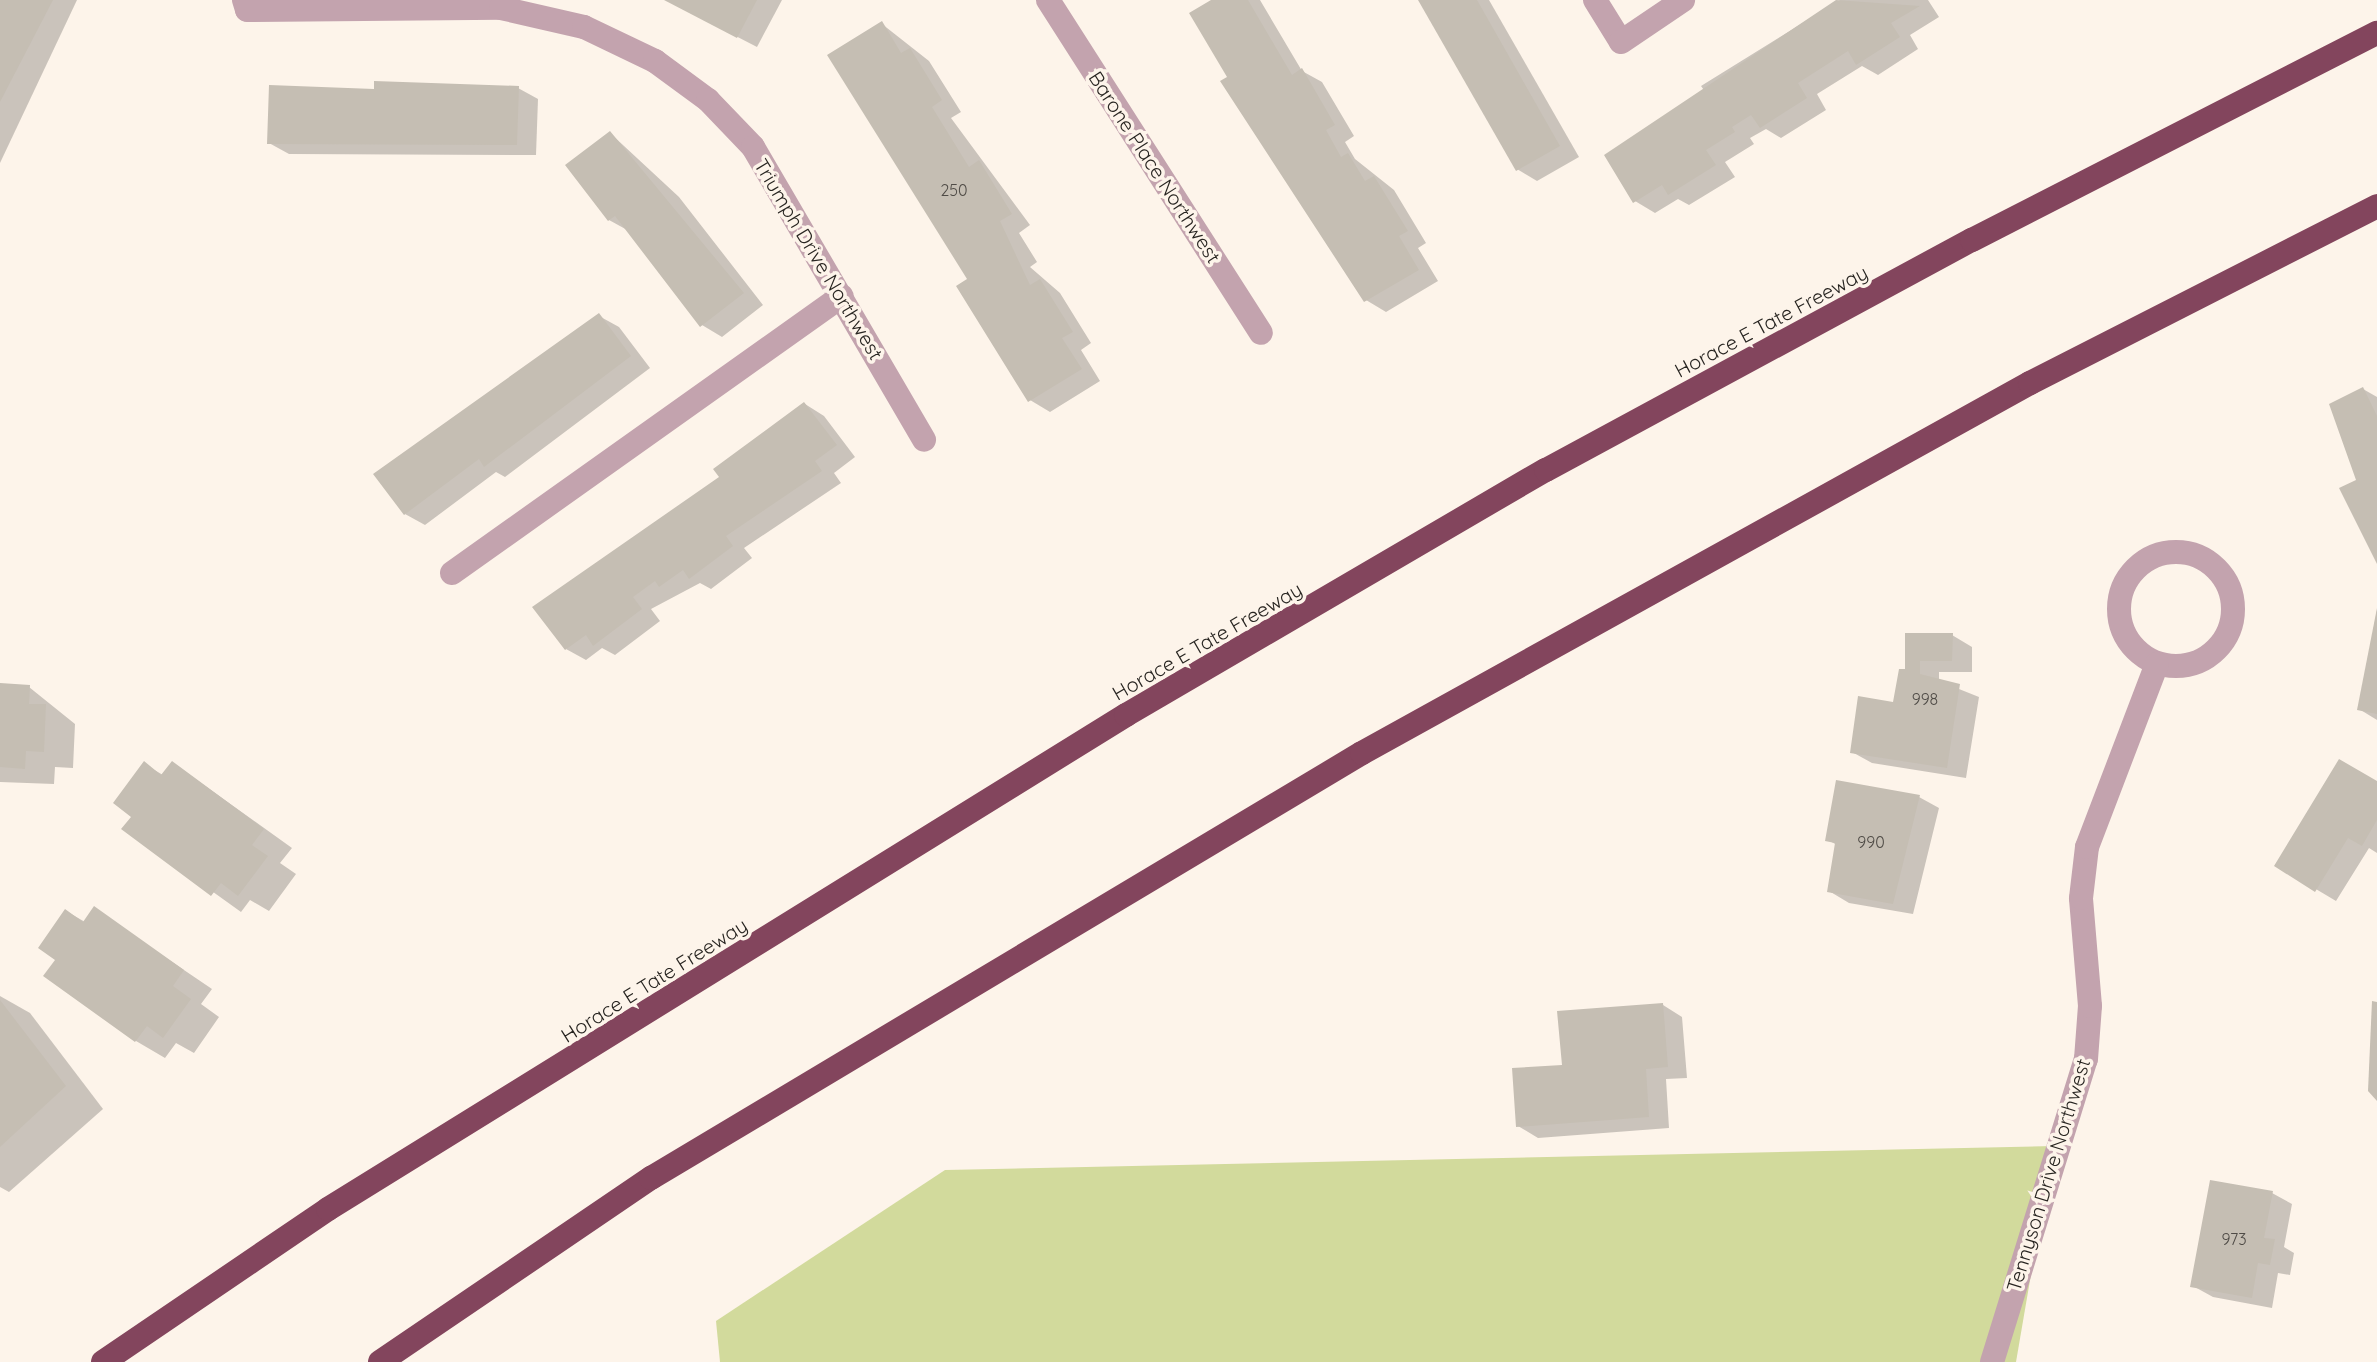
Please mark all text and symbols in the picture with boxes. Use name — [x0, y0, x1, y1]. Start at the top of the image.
street label: Barone Place Northwest — [1084, 67, 1226, 267]
street label: Triumph Drive Northwest — [749, 154, 889, 364]
house number: 250 — [940, 180, 968, 200]
street label: Horace E Tate Freeway — [1670, 260, 1872, 382]
street label: Horace E Tate Freeway — [1108, 577, 1306, 705]
house number: 998 — [1912, 689, 1938, 709]
house number: 990 — [1857, 832, 1885, 852]
street label: Horace E Tate Freeway — [556, 913, 752, 1047]
street label: Tennyson Drive Northwest — [2001, 1056, 2095, 1294]
house number: 973 — [2221, 1229, 2247, 1249]

